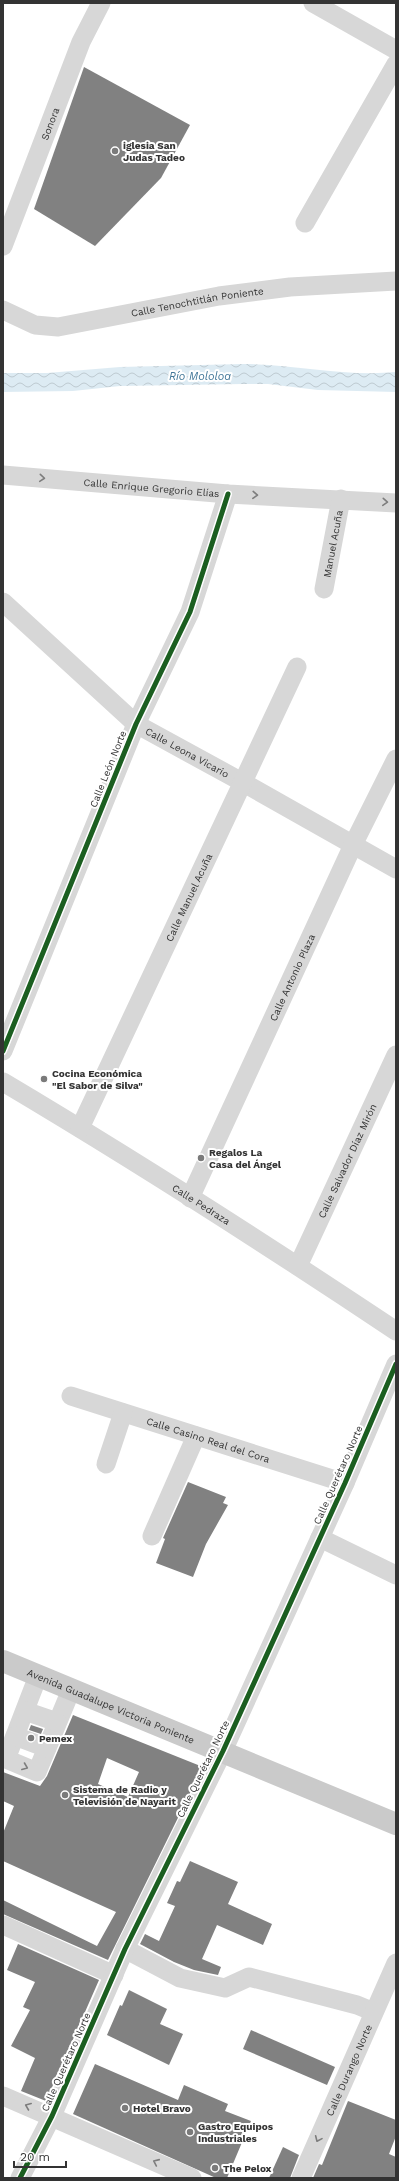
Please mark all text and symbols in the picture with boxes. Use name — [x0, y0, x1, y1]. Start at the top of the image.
street label: Sonora — [39, 105, 61, 142]
place label: iglesia San Judas Tadeo — [123, 140, 185, 163]
marker: iglesia San Judas Tadeo — [110, 146, 120, 156]
street label: Calle Tenochtitlán Poniente — [130, 285, 264, 318]
water label: Río Mololoa — [169, 370, 231, 383]
one-way arrow — [39, 474, 45, 483]
street label: Calle Enrique Gregorio Elías — [83, 476, 220, 499]
one-way arrow — [252, 491, 258, 500]
one-way arrow — [382, 498, 388, 506]
street label: Manuel Acuña — [321, 509, 344, 578]
street label: Calle Leona Vicario — [144, 725, 231, 779]
street label: Calle León Norte — [88, 729, 129, 809]
street label: Calle Manuel Acuña — [163, 851, 214, 943]
street label: Calle Antonio Plaza — [267, 932, 317, 1023]
place label: Cocina Económica "El Sabor de Silva" — [52, 1068, 143, 1091]
marker: Cocina Económica "El Sabor de Silva" — [39, 1074, 49, 1084]
street label: Calle Salvador Díaz Mirón — [316, 1102, 378, 1220]
place label: Regalos La Casa del Ángel — [209, 1147, 282, 1170]
marker: Regalos La Casa del Ángel — [196, 1153, 206, 1163]
street label: Calle Pedraza — [170, 1182, 233, 1227]
street label: Calle Casino Real del Cora — [145, 1415, 272, 1464]
street label: Calle Querétaro Norte — [311, 1424, 365, 1526]
street label: Avenida Guadalupe Victoria Poniente — [26, 1666, 197, 1745]
street label: Calle Querétaro Norte — [175, 1718, 231, 1819]
marker: Pemex — [26, 1733, 36, 1743]
place label: Pemex — [39, 1733, 72, 1744]
one-way arrow — [20, 1762, 28, 1770]
place label: Sistema de Radio y Televisión de Nayarit — [73, 1784, 176, 1807]
marker: Sistema de Radio y Televisión de Nayarit — [60, 1790, 70, 1800]
street label: Calle Querétaro Norte — [39, 2011, 93, 2113]
street label: Calle Durango Norte — [324, 2022, 374, 2118]
one-way arrow — [24, 2102, 31, 2110]
marker: Hotel Bravo — [120, 2103, 130, 2113]
place label: Hotel Bravo — [133, 2103, 191, 2114]
place label: Gastro Equipos Industriales — [198, 2121, 274, 2144]
marker: Gastro Equipos Industriales — [185, 2127, 195, 2137]
one-way arrow — [315, 2135, 323, 2143]
scale bar — [14, 2143, 66, 2169]
text: 20 m — [20, 2150, 50, 2164]
one-way arrow — [153, 2159, 161, 2167]
marker: The Pelox — [210, 2163, 220, 2173]
place label: The Pelox — [223, 2163, 272, 2174]

